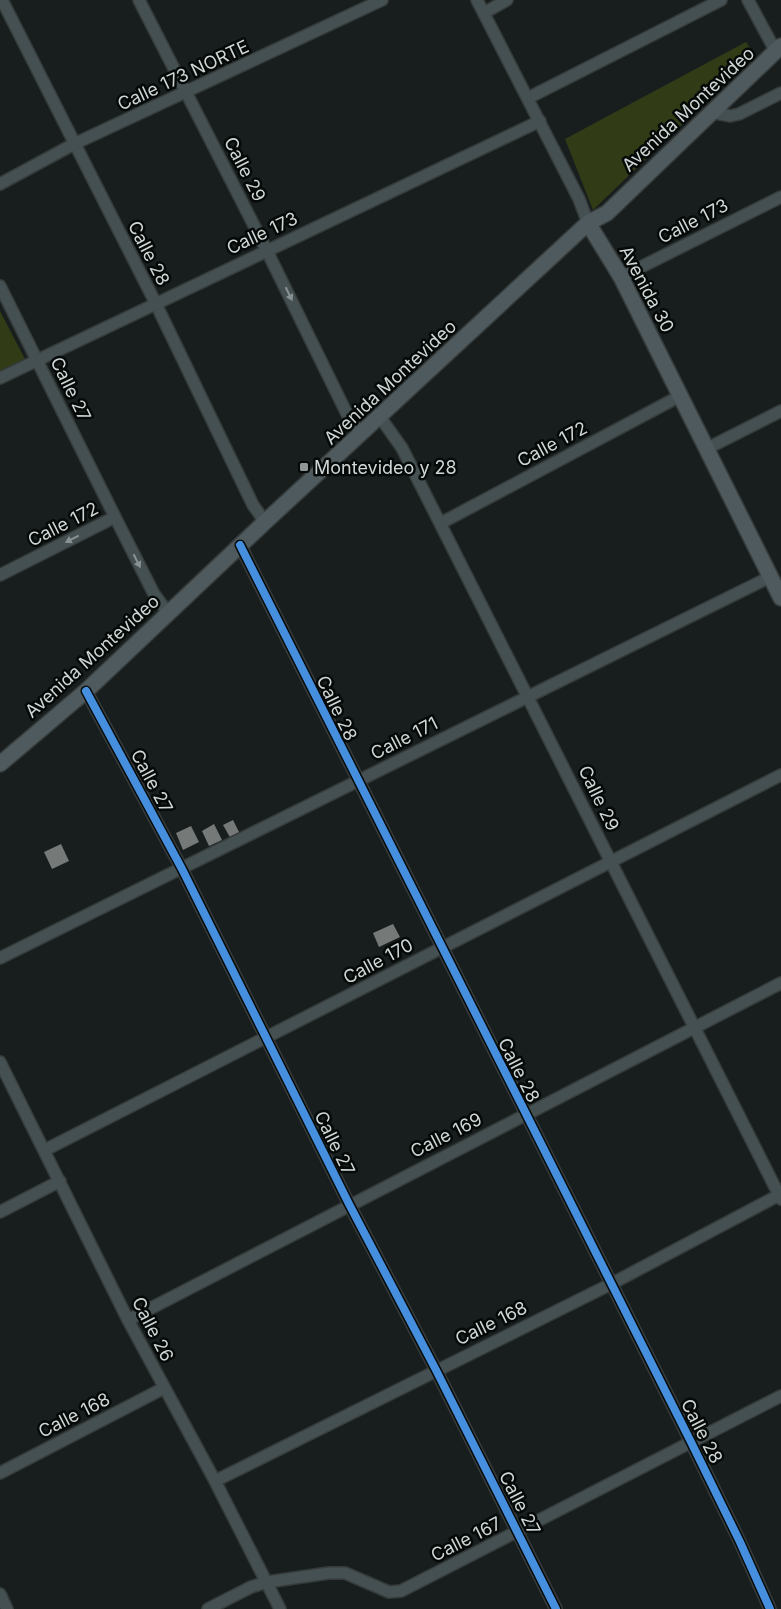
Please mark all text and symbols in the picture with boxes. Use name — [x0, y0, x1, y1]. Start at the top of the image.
street label: Calle 173 NORTE — [114, 35, 252, 115]
street label: Avenida Montevideo — [618, 42, 758, 176]
street label: Calle 29 — [220, 133, 270, 205]
street label: Calle 173 — [654, 194, 732, 248]
street label: Calle 173 — [223, 207, 301, 259]
street label: Calle 28 — [124, 217, 174, 289]
street label: Avenida 30 — [615, 242, 679, 336]
one-way arrow — [285, 287, 293, 302]
street label: Avenida Montevideo — [320, 315, 460, 449]
street label: Calle 27 — [47, 354, 95, 424]
street label: Calle 172 — [514, 417, 590, 471]
place label: Montevideo y 28 — [314, 457, 457, 478]
marker: Montevideo y 28 — [298, 461, 310, 473]
street label: Calle 172 — [24, 497, 102, 551]
one-way arrow — [64, 535, 79, 543]
one-way arrow — [133, 553, 141, 568]
street label: Avenida Montevideo — [21, 590, 163, 722]
street label: Calle 28 — [312, 672, 362, 744]
street label: Calle 171 — [367, 712, 441, 764]
street label: Calle 27 — [127, 746, 177, 816]
street label: Calle 29 — [574, 762, 624, 834]
street label: Calle 170 — [339, 934, 417, 988]
street label: Calle 28 — [494, 1034, 544, 1106]
street label: Calle 27 — [311, 1108, 359, 1178]
street label: Calle 169 — [407, 1108, 485, 1162]
street label: Calle 26 — [128, 1293, 178, 1365]
street label: Calle 168 — [452, 1297, 530, 1349]
street label: Calle 168 — [35, 1388, 113, 1442]
street label: Calle 28 — [677, 1395, 727, 1467]
street label: Calle 27 — [495, 1468, 545, 1538]
street label: Calle 167 — [427, 1512, 505, 1566]

